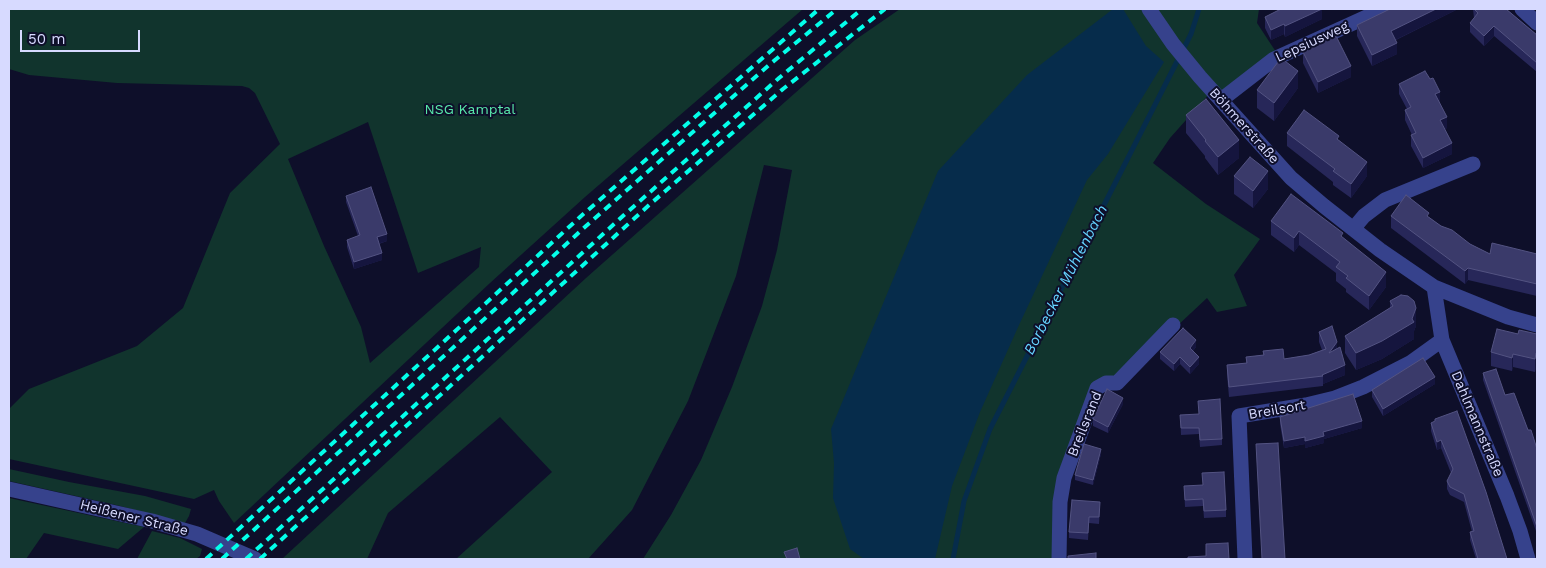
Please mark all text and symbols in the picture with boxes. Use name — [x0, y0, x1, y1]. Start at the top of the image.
street label: Lepsiusweg — [1273, 18, 1351, 66]
scale bar — [22, 20, 142, 52]
text: 50 m — [28, 30, 65, 48]
street label: Böhmerstraße — [1205, 85, 1283, 167]
park label: NSG Kamptal — [424, 102, 516, 118]
water label: Borbecker Mühlenbach — [1020, 202, 1112, 358]
street label: Dahlmannstraße — [1447, 369, 1507, 479]
street label: Breilsrand — [1064, 389, 1106, 459]
street label: Breilsort — [1247, 397, 1307, 423]
street label: Heißener Straße — [78, 496, 190, 540]

